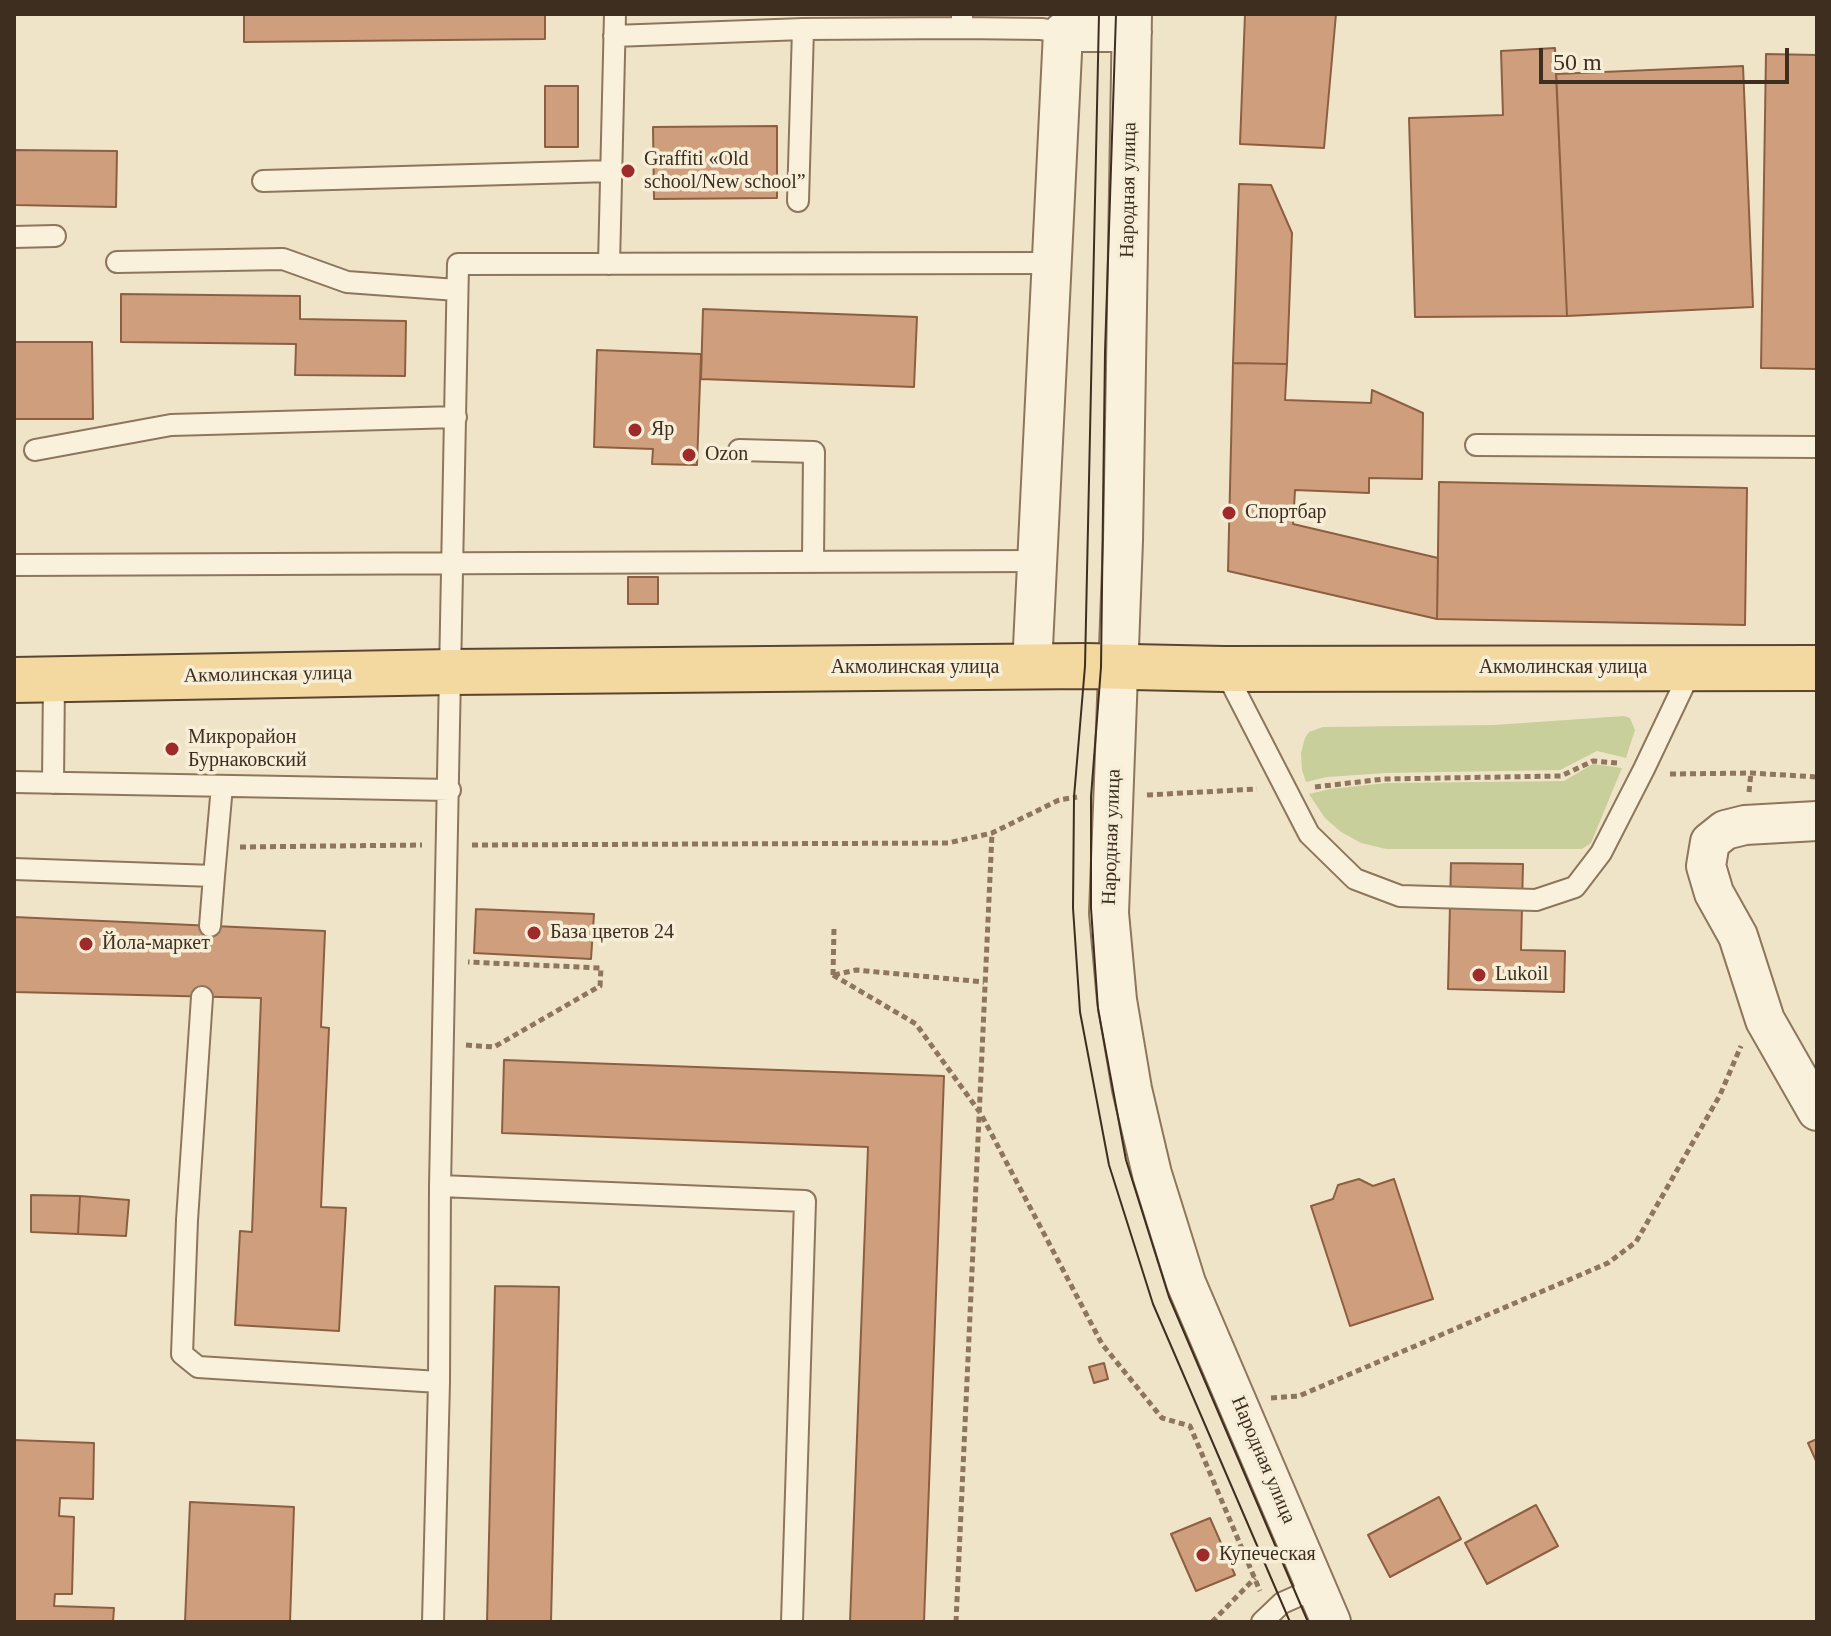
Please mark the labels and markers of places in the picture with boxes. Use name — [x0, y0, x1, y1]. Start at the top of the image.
place label: Graffiti «Old school/New school” — [644, 148, 806, 195]
marker: Graffiti «Old school/New school” — [619, 162, 637, 180]
place label: Яр — [651, 418, 674, 442]
marker: Яр — [626, 421, 644, 439]
place label: Ozon — [705, 443, 748, 467]
marker: Ozon — [680, 446, 698, 464]
place label: Спортбар — [1245, 501, 1327, 525]
marker: Спортбар — [1220, 504, 1238, 522]
place label: Микрорайон Бурнаковский — [188, 726, 307, 773]
marker: Микрорайон Бурнаковский — [163, 740, 181, 758]
place label: База цветов 24 — [550, 921, 674, 945]
marker: База цветов 24 — [525, 924, 543, 942]
place label: Йола-маркет — [102, 932, 210, 956]
marker: Йола-маркет — [77, 935, 95, 953]
place label: Lukoil — [1495, 963, 1548, 987]
marker: Lukoil — [1470, 966, 1488, 984]
place label: Купеческая — [1219, 1543, 1316, 1567]
marker: Купеческая — [1194, 1546, 1212, 1564]

